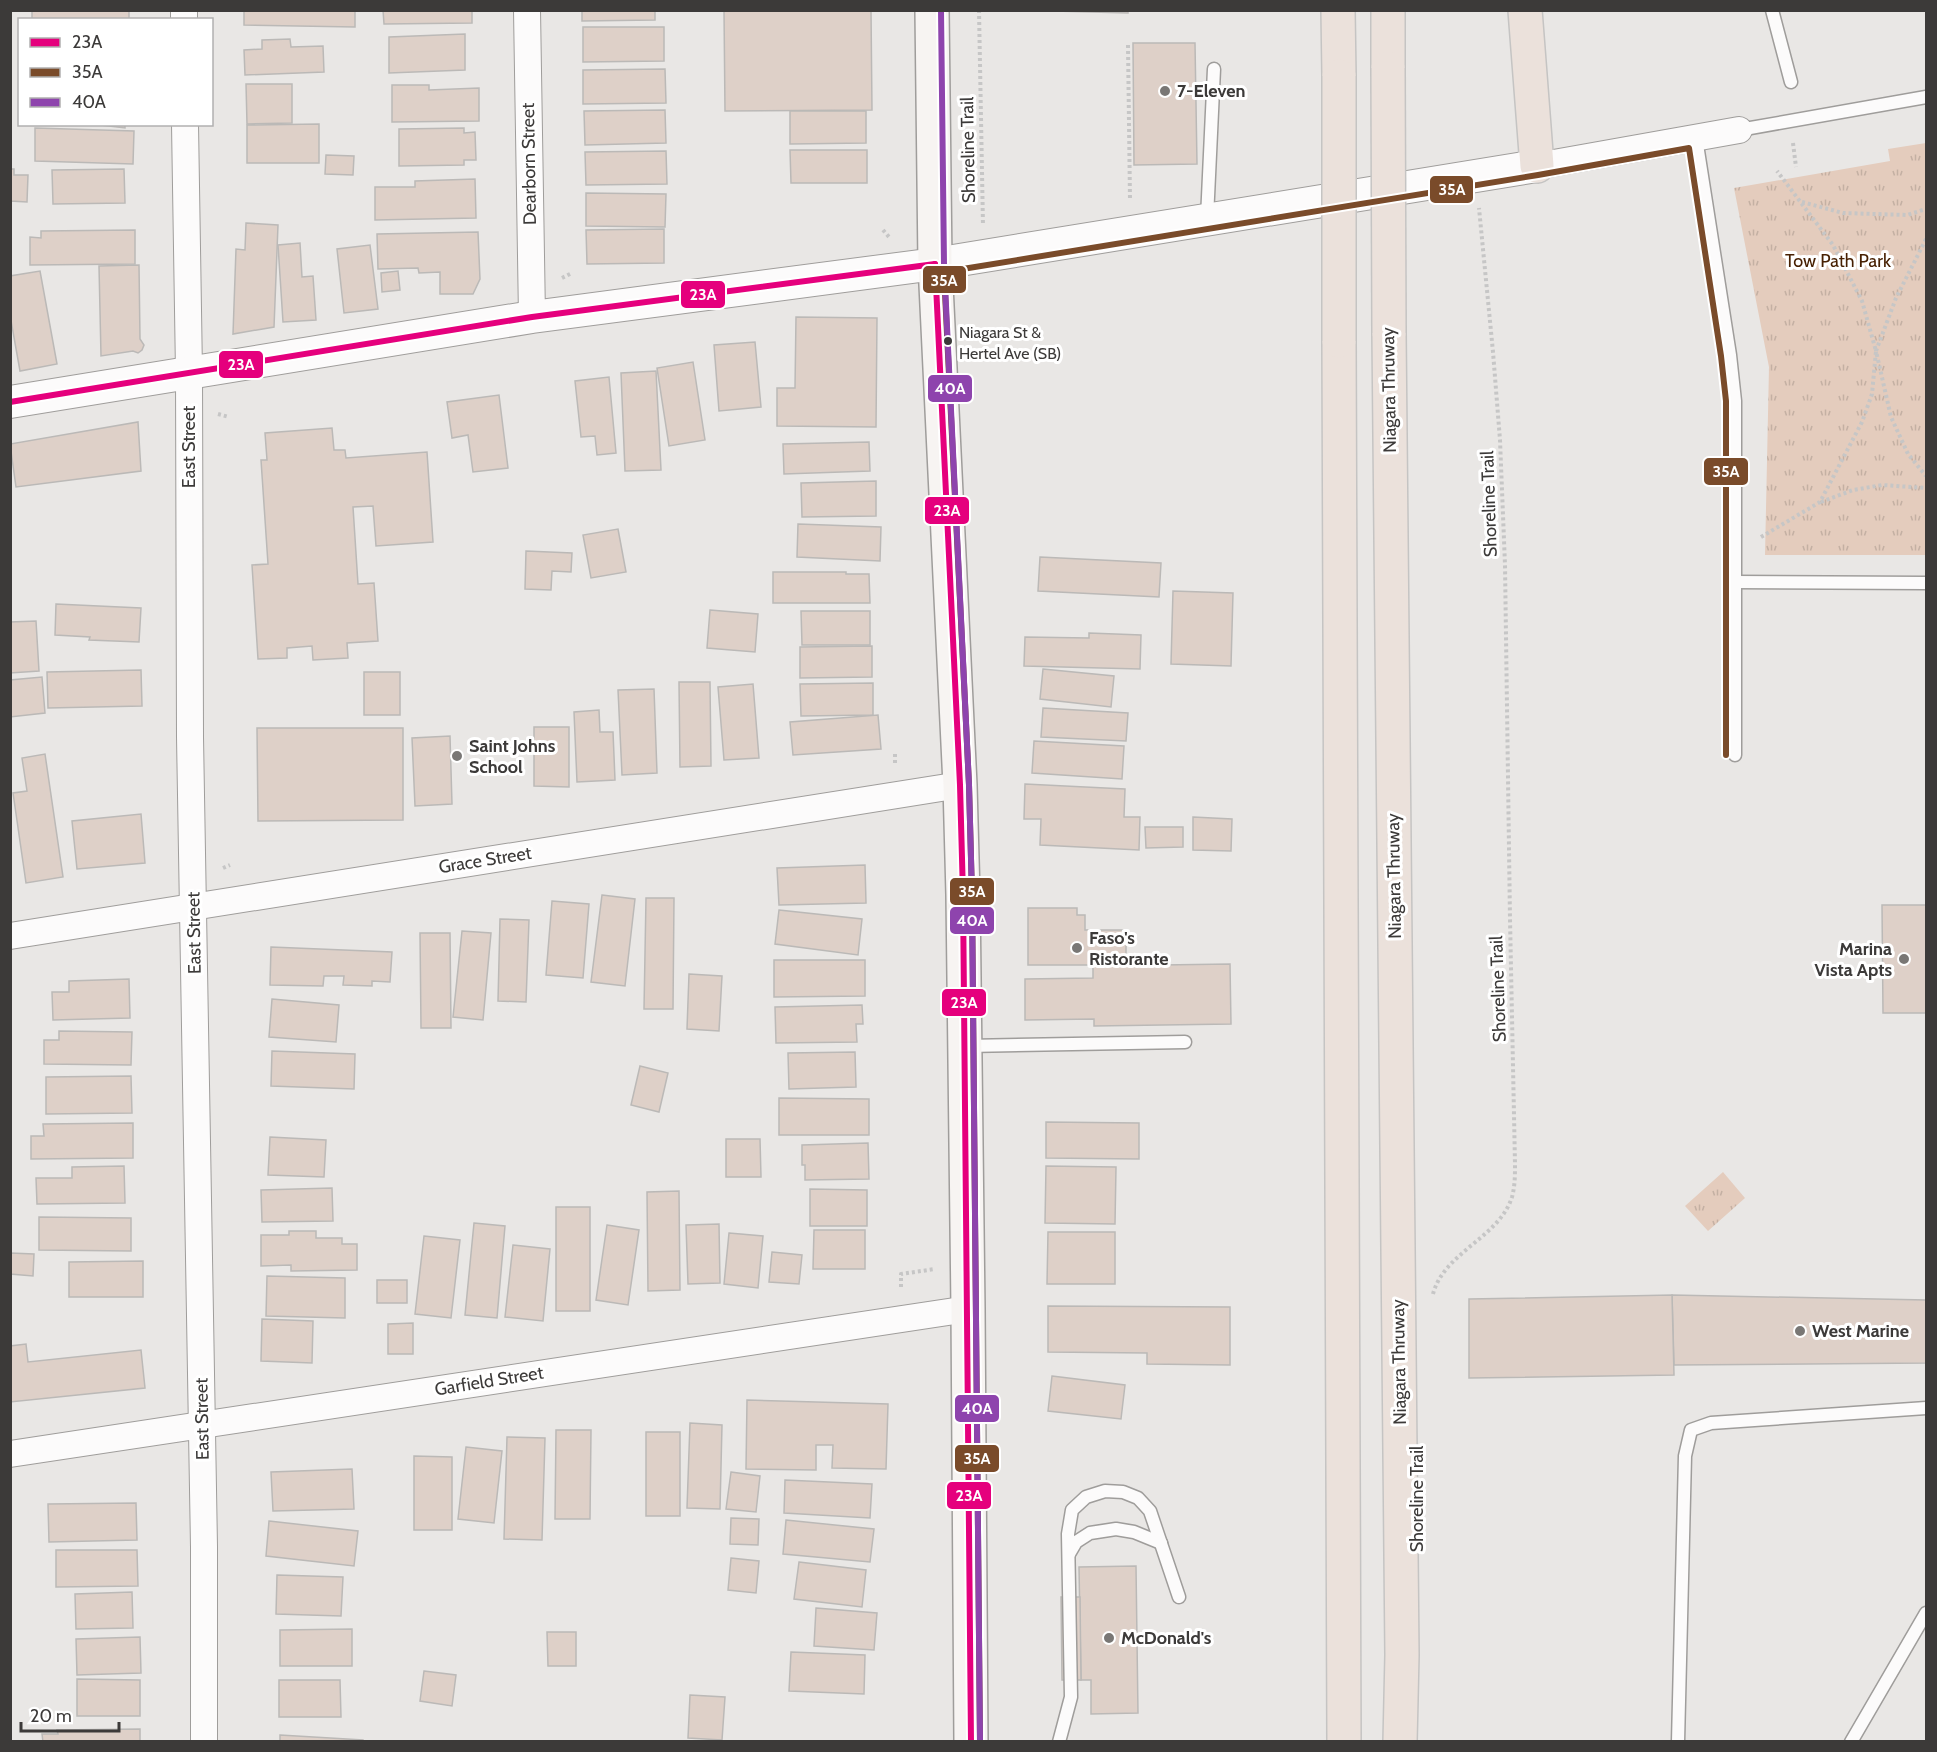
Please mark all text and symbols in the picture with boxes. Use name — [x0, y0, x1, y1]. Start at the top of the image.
legend — [18, 18, 213, 126]
text: 23A — [72, 31, 102, 53]
text: 35A — [72, 61, 103, 83]
place label: 7-Eleven — [1177, 80, 1245, 102]
marker: 7-Eleven — [1158, 84, 1172, 98]
text: 40A — [72, 91, 106, 113]
street label: Shoreline Trail — [956, 96, 980, 203]
street label: Dearborn Street — [517, 103, 541, 225]
line badge: 35A — [1429, 175, 1474, 204]
text: 35A — [1438, 180, 1466, 199]
park label: Tow Path Park — [1785, 250, 1892, 272]
line badge: 35A — [922, 265, 967, 294]
text: 35A — [930, 271, 958, 290]
line badge: 23A — [680, 280, 726, 309]
text: 23A — [689, 285, 717, 304]
place label: Niagara St & Hertel Ave (SB) — [959, 323, 1061, 363]
street label: Niagara Thruway — [1377, 327, 1401, 453]
marker: Niagara St & Hertel Ave (SB) — [942, 335, 954, 347]
line badge: 23A — [218, 350, 264, 379]
text: 23A — [227, 355, 255, 374]
line badge: 40A — [927, 374, 973, 403]
text: 40A — [934, 379, 966, 398]
street label: East Street — [178, 406, 200, 488]
street label: Shoreline Trail — [1476, 450, 1502, 558]
line badge: 35A — [1703, 457, 1749, 486]
text: 35A — [1712, 462, 1740, 481]
line badge: 23A — [924, 496, 970, 525]
text: 23A — [933, 501, 961, 520]
place label: Saint Johns School — [469, 735, 556, 778]
marker: Saint Johns School — [450, 749, 464, 763]
street label: Niagara Thruway — [1382, 813, 1406, 939]
street label: Grace Street — [437, 842, 533, 878]
line badge: 35A — [949, 877, 995, 906]
text: 35A — [958, 882, 986, 901]
street label: East Street — [182, 892, 206, 974]
line badge: 40A — [949, 906, 995, 935]
text: 40A — [956, 911, 988, 930]
place label: Faso's Ristorante — [1089, 927, 1169, 970]
street label: Shoreline Trail — [1485, 935, 1511, 1043]
place label: Marina Vista Apts — [1815, 938, 1892, 981]
marker: Faso's Ristorante — [1070, 941, 1084, 955]
marker: Marina Vista Apts — [1897, 952, 1911, 966]
line badge: 23A — [941, 988, 987, 1017]
text: 23A — [950, 993, 978, 1012]
street label: Niagara Thruway — [1387, 1299, 1411, 1425]
place label: West Marine — [1812, 1320, 1909, 1342]
marker: West Marine — [1793, 1324, 1807, 1338]
street label: Garfield Street — [433, 1362, 545, 1400]
street label: East Street — [190, 1378, 214, 1460]
line badge: 40A — [954, 1394, 1000, 1423]
text: 40A — [961, 1399, 993, 1418]
line badge: 35A — [954, 1444, 1000, 1473]
street label: Shoreline Trail — [1406, 1445, 1428, 1552]
text: 35A — [963, 1449, 991, 1468]
line badge: 23A — [946, 1481, 992, 1510]
text: 23A — [955, 1486, 983, 1505]
place label: McDonald's — [1121, 1627, 1212, 1649]
marker: McDonald's — [1102, 1631, 1116, 1645]
scale bar — [21, 1695, 118, 1733]
text: 20 m — [30, 1705, 72, 1727]

